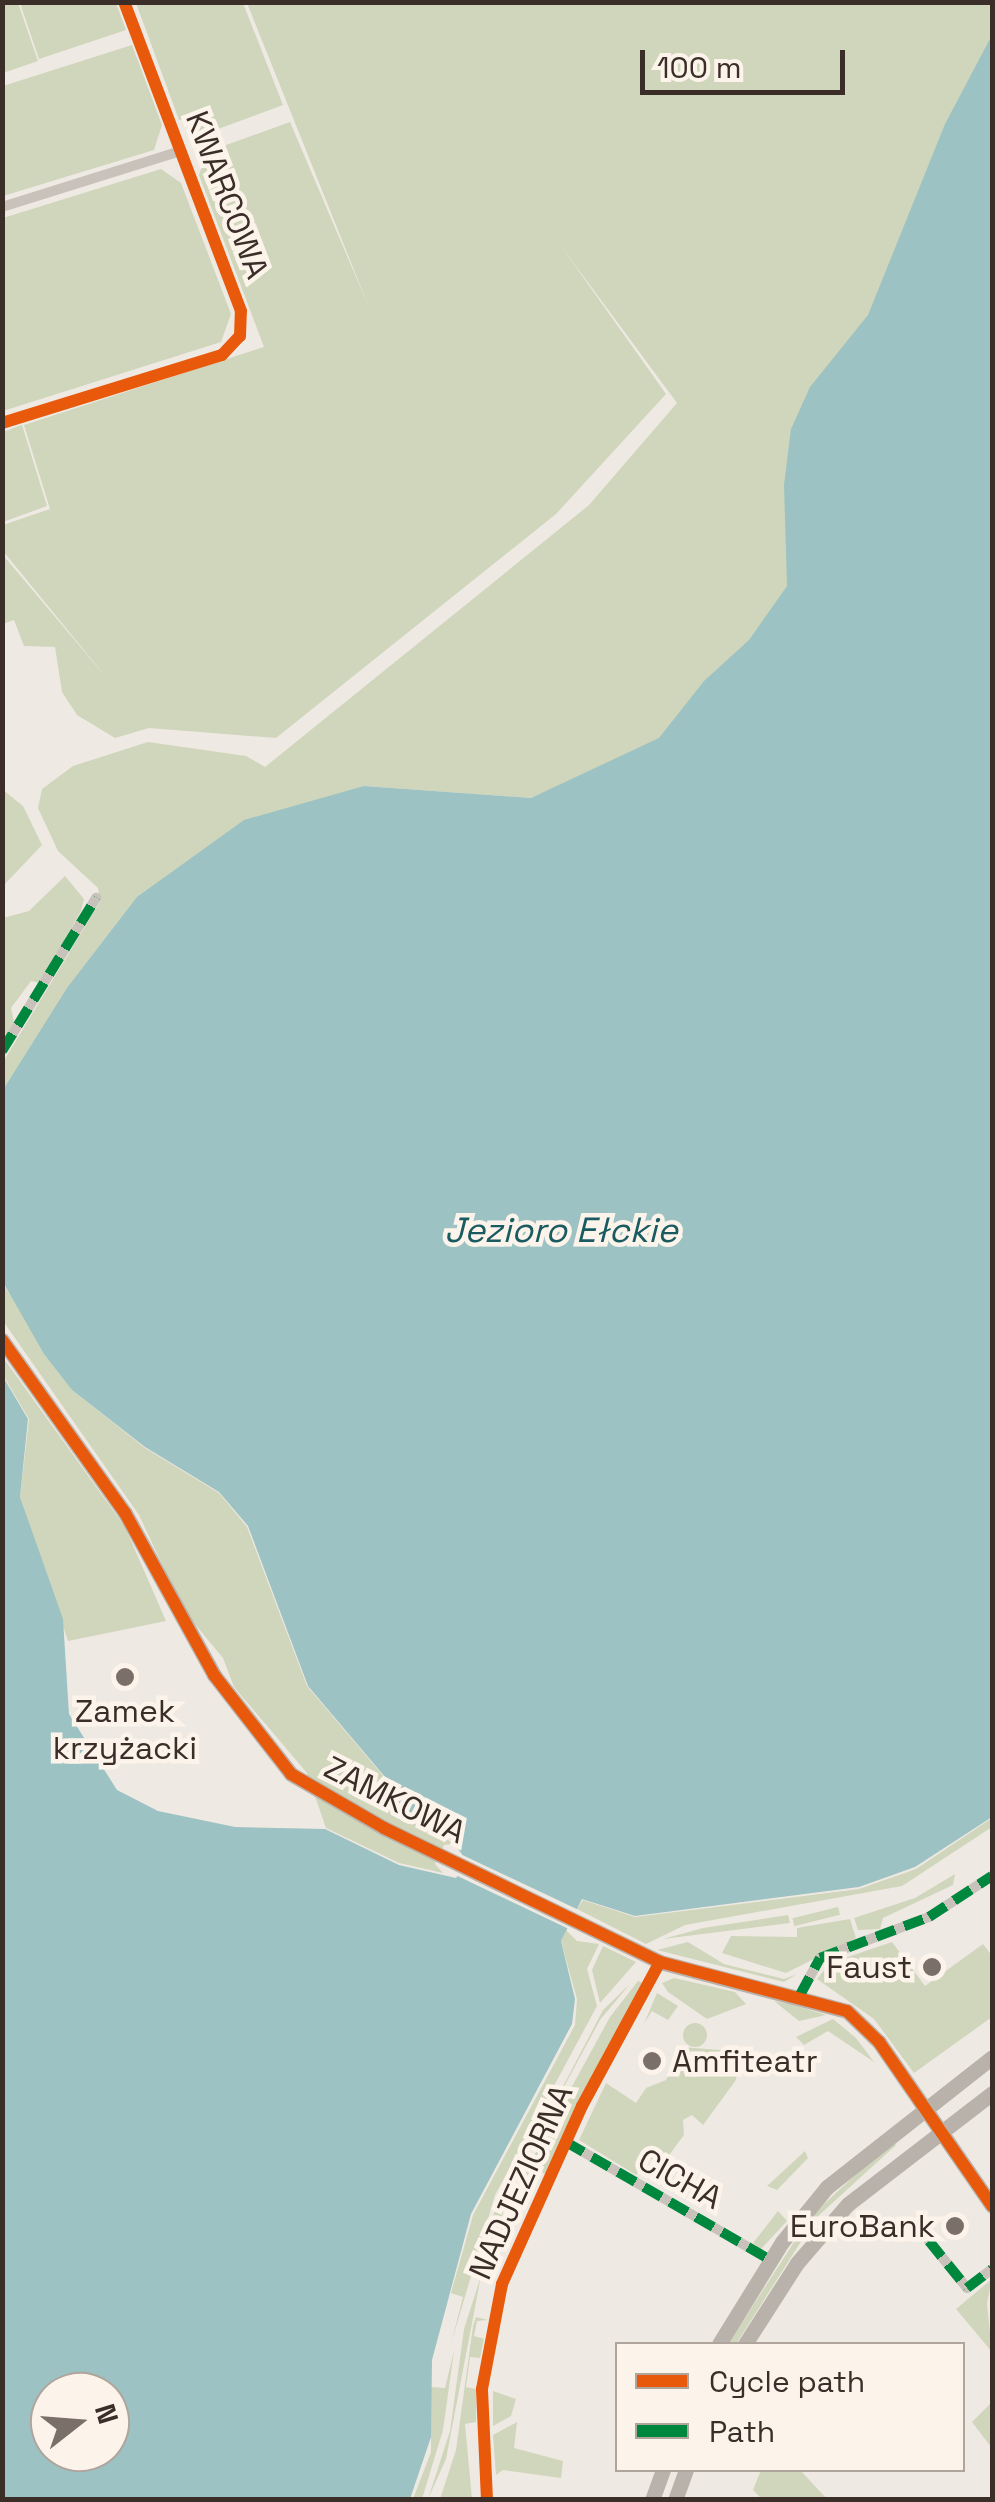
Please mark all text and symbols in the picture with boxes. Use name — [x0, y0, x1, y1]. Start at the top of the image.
scale bar — [645, 30, 850, 92]
text: 100 m — [657, 48, 742, 87]
street label: KWARCOWA — [178, 106, 276, 284]
water label: Jezioro Ełckie — [444, 1209, 678, 1251]
marker: Zamek krzyżacki — [114, 1666, 136, 1688]
place label: Zamek krzyżacki — [53, 1693, 197, 1768]
street label: ZAMKOWA — [318, 1748, 472, 1852]
place label: Faust — [826, 1948, 912, 1986]
marker: Faust — [921, 1956, 943, 1978]
place label: Amfiteatr — [672, 2042, 818, 2080]
marker: Amfiteatr — [641, 2050, 663, 2072]
street label: NADJEZIORNA — [461, 2079, 581, 2285]
street label: CICHA — [631, 2140, 729, 2218]
place label: EuroBank — [790, 2207, 935, 2245]
marker: EuroBank — [944, 2215, 966, 2237]
legend — [615, 2342, 965, 2472]
text: Cycle path — [709, 2362, 865, 2401]
north arrow — [30, 2372, 130, 2472]
text: N — [87, 2400, 127, 2428]
text: Path — [709, 2412, 775, 2451]

